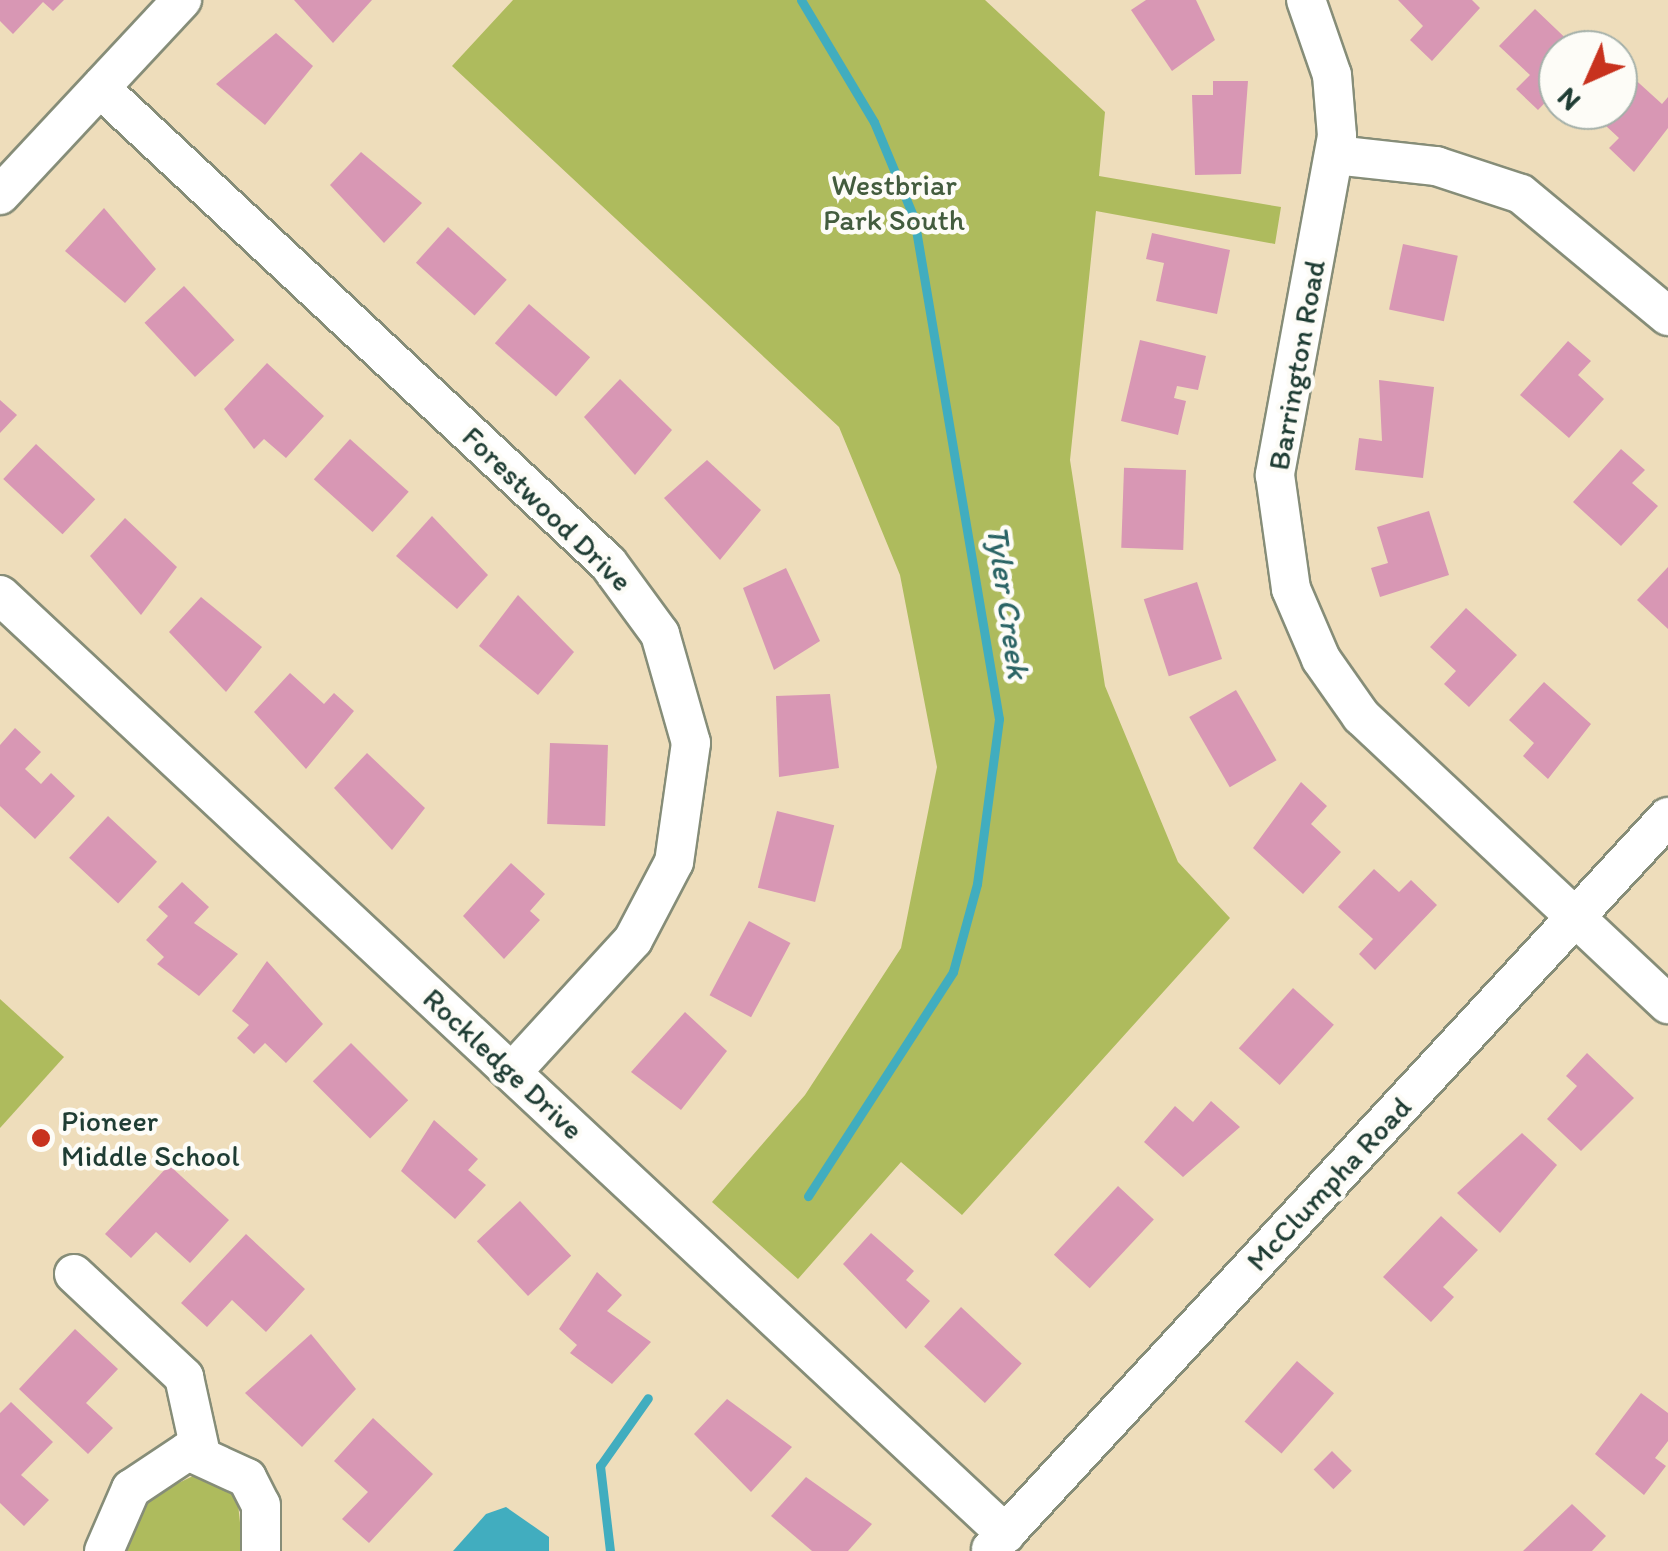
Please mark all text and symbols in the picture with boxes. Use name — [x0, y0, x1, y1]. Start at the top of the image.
north arrow — [1538, 30, 1638, 130]
text: N — [1549, 81, 1587, 119]
park label: Westbriar Park South — [824, 167, 964, 238]
street label: Barrington Road — [1261, 257, 1333, 473]
street label: Forestwood Drive — [455, 419, 639, 599]
water label: Tyler Creek — [978, 523, 1038, 681]
street label: Rockledge Drive — [415, 981, 591, 1147]
street label: McClumpha Road — [1239, 1090, 1419, 1278]
place label: Pioneer Middle School — [61, 1103, 240, 1174]
marker: Pioneer Middle School — [30, 1127, 52, 1149]

